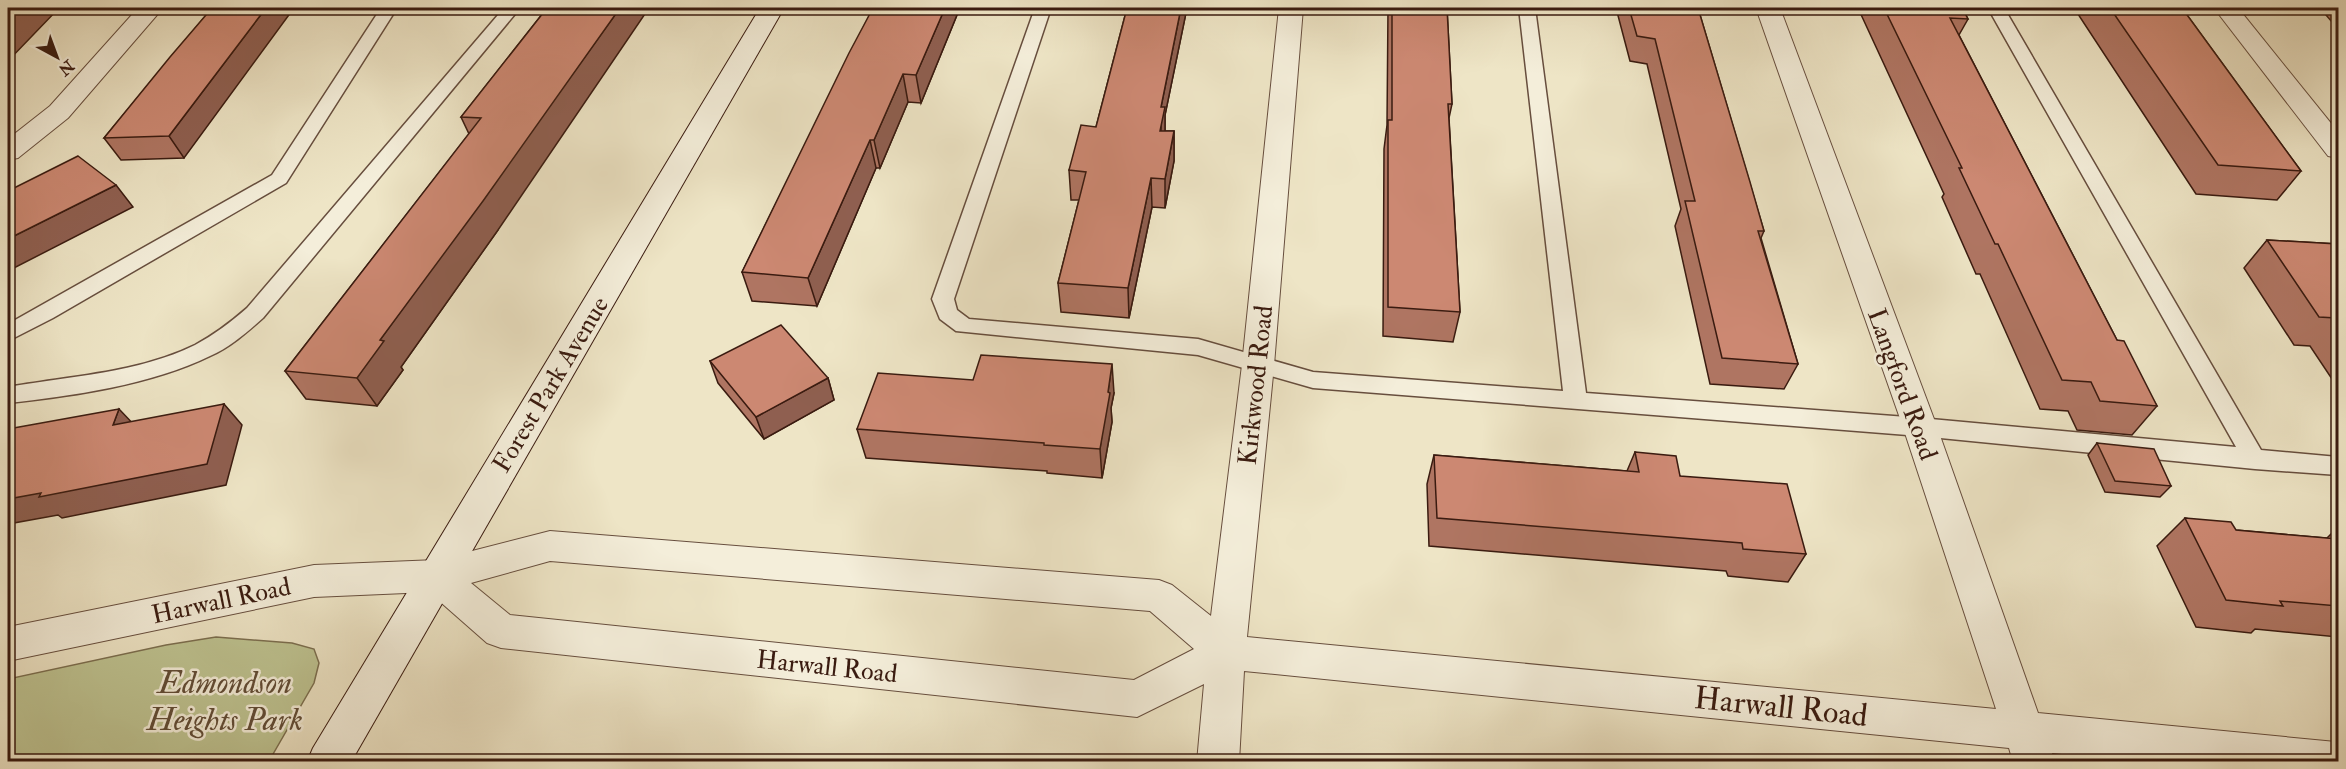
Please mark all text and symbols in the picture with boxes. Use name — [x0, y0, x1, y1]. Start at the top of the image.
north arrow — [27, 27, 87, 87]
text: N — [54, 55, 79, 80]
street label: Forest Park Avenue — [486, 291, 616, 478]
street label: Kirkwood Road — [1232, 303, 1280, 467]
street label: Langford Road — [1860, 304, 1944, 465]
street label: Harwall Road — [149, 571, 294, 631]
street label: Harwall Road — [755, 644, 899, 690]
park label: Edmondson Heights Park — [145, 663, 303, 740]
street label: Harwall Road — [1692, 678, 1870, 736]

